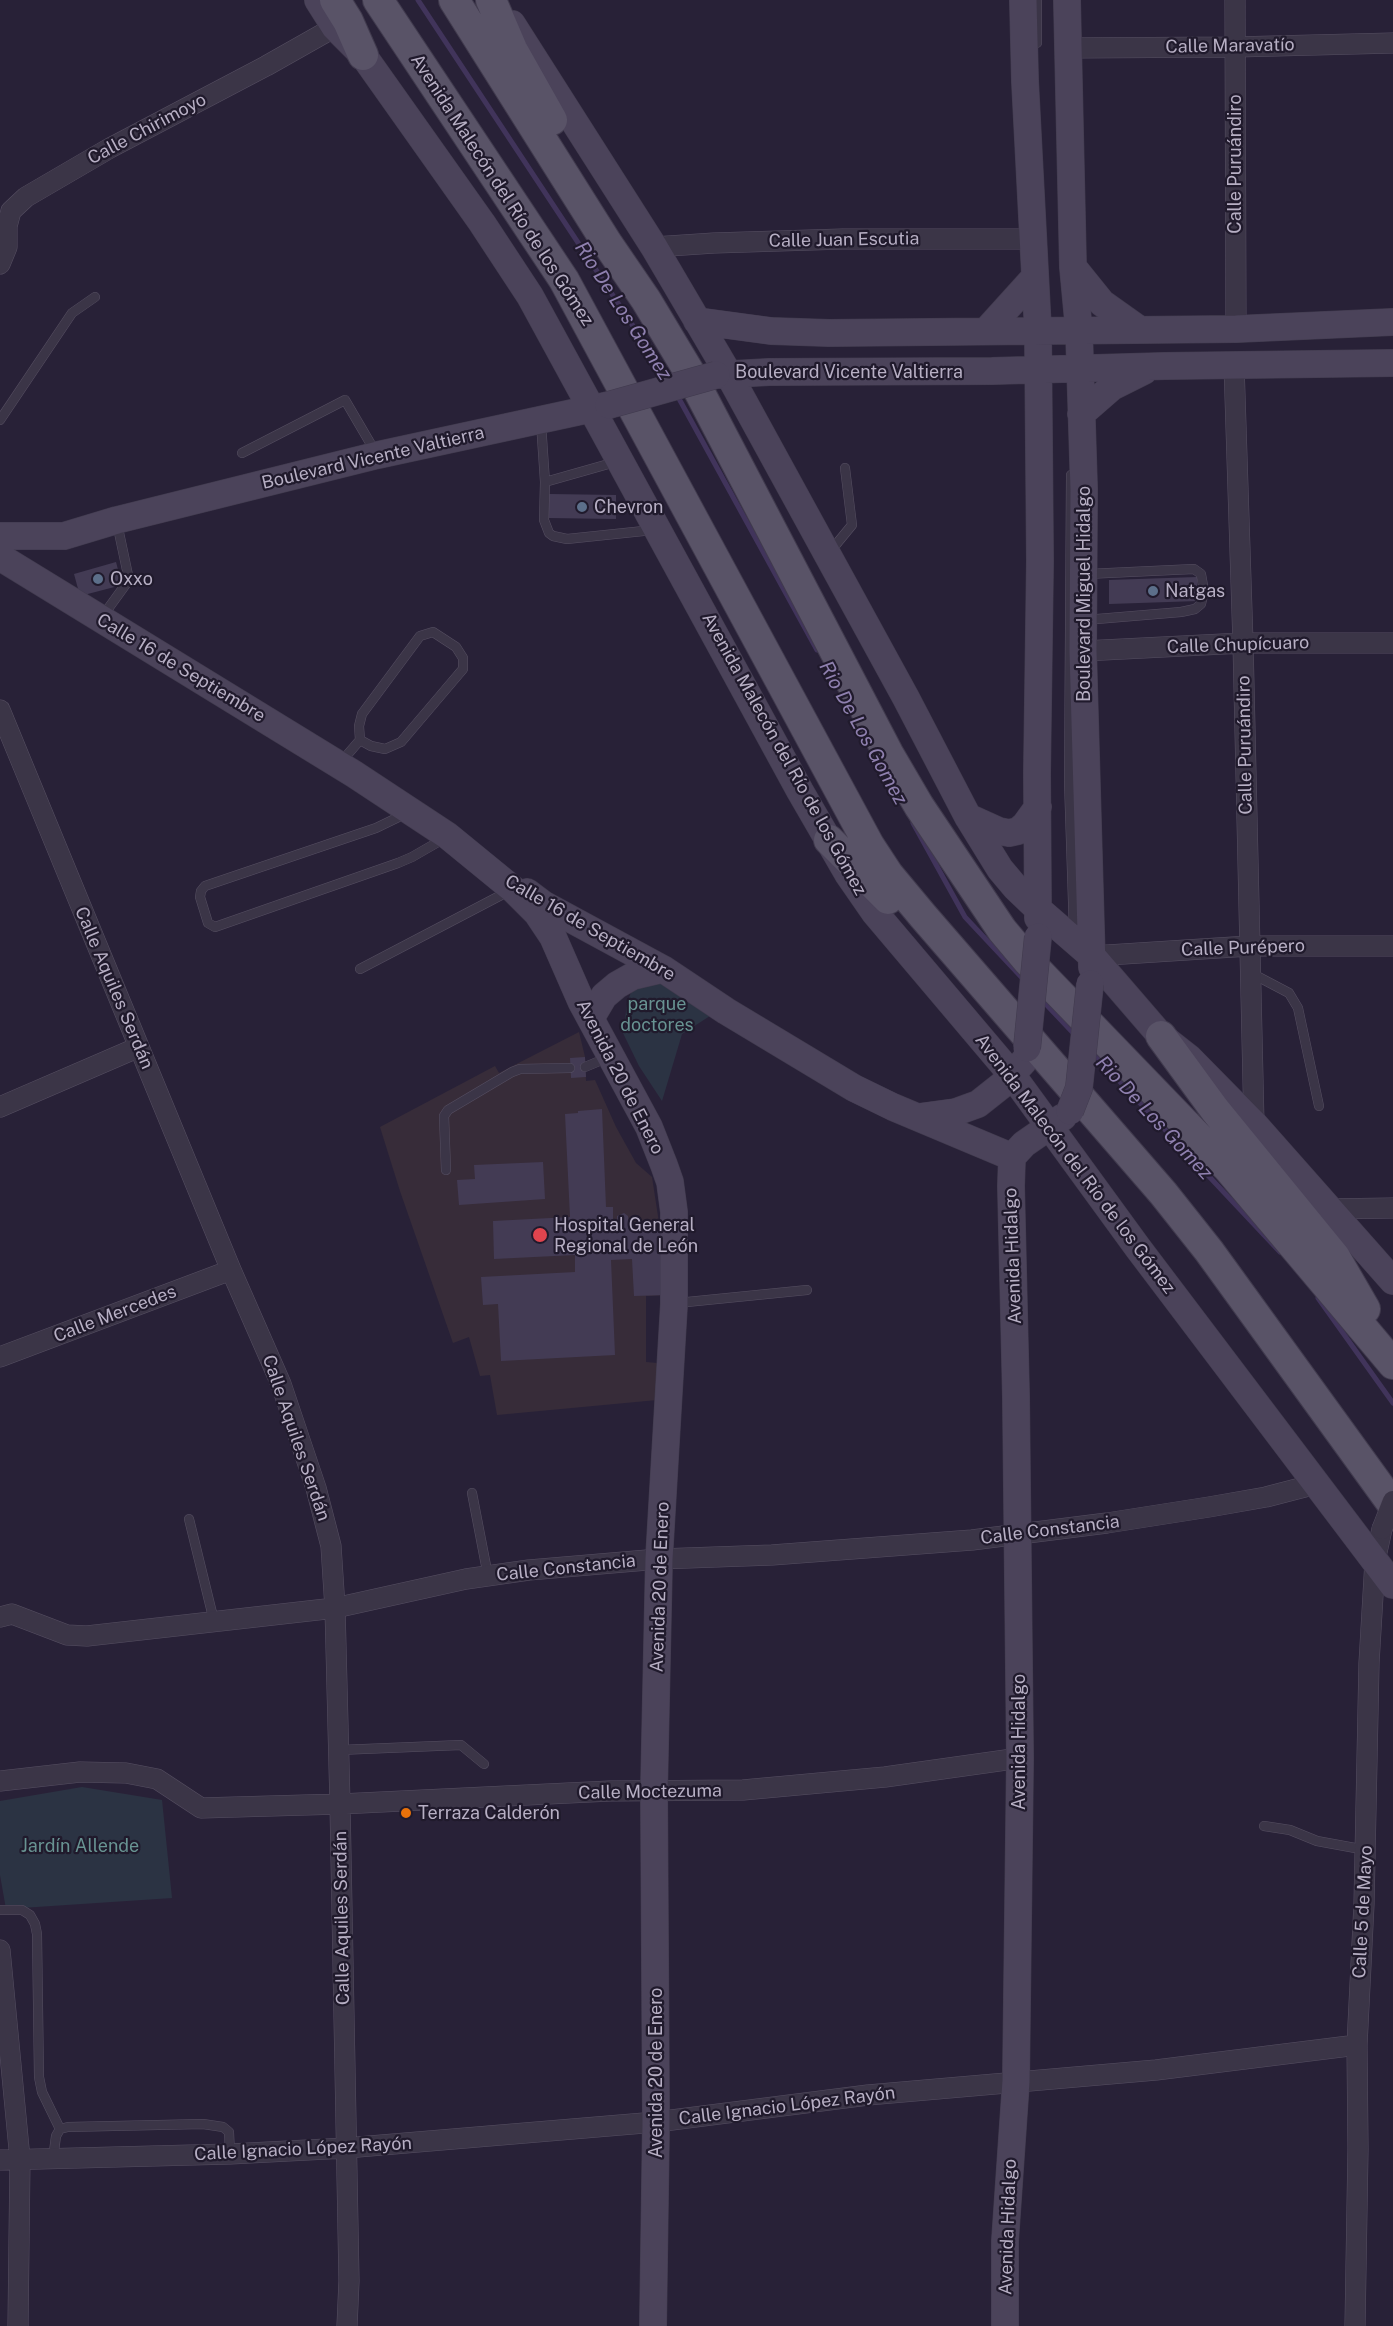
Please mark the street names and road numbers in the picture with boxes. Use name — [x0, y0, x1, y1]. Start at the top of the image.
street label: Calle Maravatío — [1165, 34, 1295, 58]
street label: Avenida Malecón del Río de los Gómez — [406, 50, 598, 330]
street label: Calle Chirimoyo — [84, 89, 210, 169]
street label: Calle Puruándiro — [1224, 94, 1246, 234]
street label: Calle Juan Escutia — [768, 228, 920, 252]
street label: Boulevard Vicente Valtierra — [735, 361, 963, 383]
street label: Boulevard Vicente Valtierra — [260, 422, 486, 494]
street label: Boulevard Miguel Hidalgo — [1073, 486, 1095, 702]
street label: Calle 16 de Septiembre — [93, 609, 269, 727]
street label: Avenida Malecón del Río de los Gómez — [697, 609, 871, 899]
street label: Calle Chupícuaro — [1166, 632, 1310, 658]
street label: Calle Puruándiro — [1233, 675, 1257, 815]
street label: Calle 16 de Septiembre — [501, 870, 679, 986]
street label: Calle Aquiles Serdán — [70, 904, 158, 1072]
street label: Calle Purépero — [1181, 935, 1305, 961]
street label: Avenida 20 de Enero — [572, 996, 668, 1158]
street label: Avenida Malecón del Río de los Gómez — [970, 1030, 1180, 1298]
street label: Avenida Hidalgo — [1000, 1187, 1026, 1325]
street label: Calle Mercedes — [51, 1281, 179, 1347]
street label: Calle Aquiles Serdán — [257, 1352, 335, 1524]
street label: Avenida 20 de Enero — [646, 1501, 674, 1673]
street label: Calle Constancia — [979, 1511, 1121, 1549]
street label: Calle Constancia — [495, 1550, 637, 1586]
street label: Avenida Hidalgo — [1008, 1674, 1030, 1810]
street label: Calle Moctezuma — [578, 1780, 722, 1804]
street label: Calle Aquiles Serdán — [330, 1831, 354, 2005]
street label: Calle 5 de Mayo — [1349, 1845, 1377, 1979]
street label: Avenida 20 de Enero — [645, 1988, 667, 2158]
street label: Calle Ignacio López Rayón — [678, 2082, 896, 2130]
street label: Calle Ignacio López Rayón — [194, 2133, 412, 2165]
street label: Avenida Hidalgo — [995, 2158, 1021, 2296]

